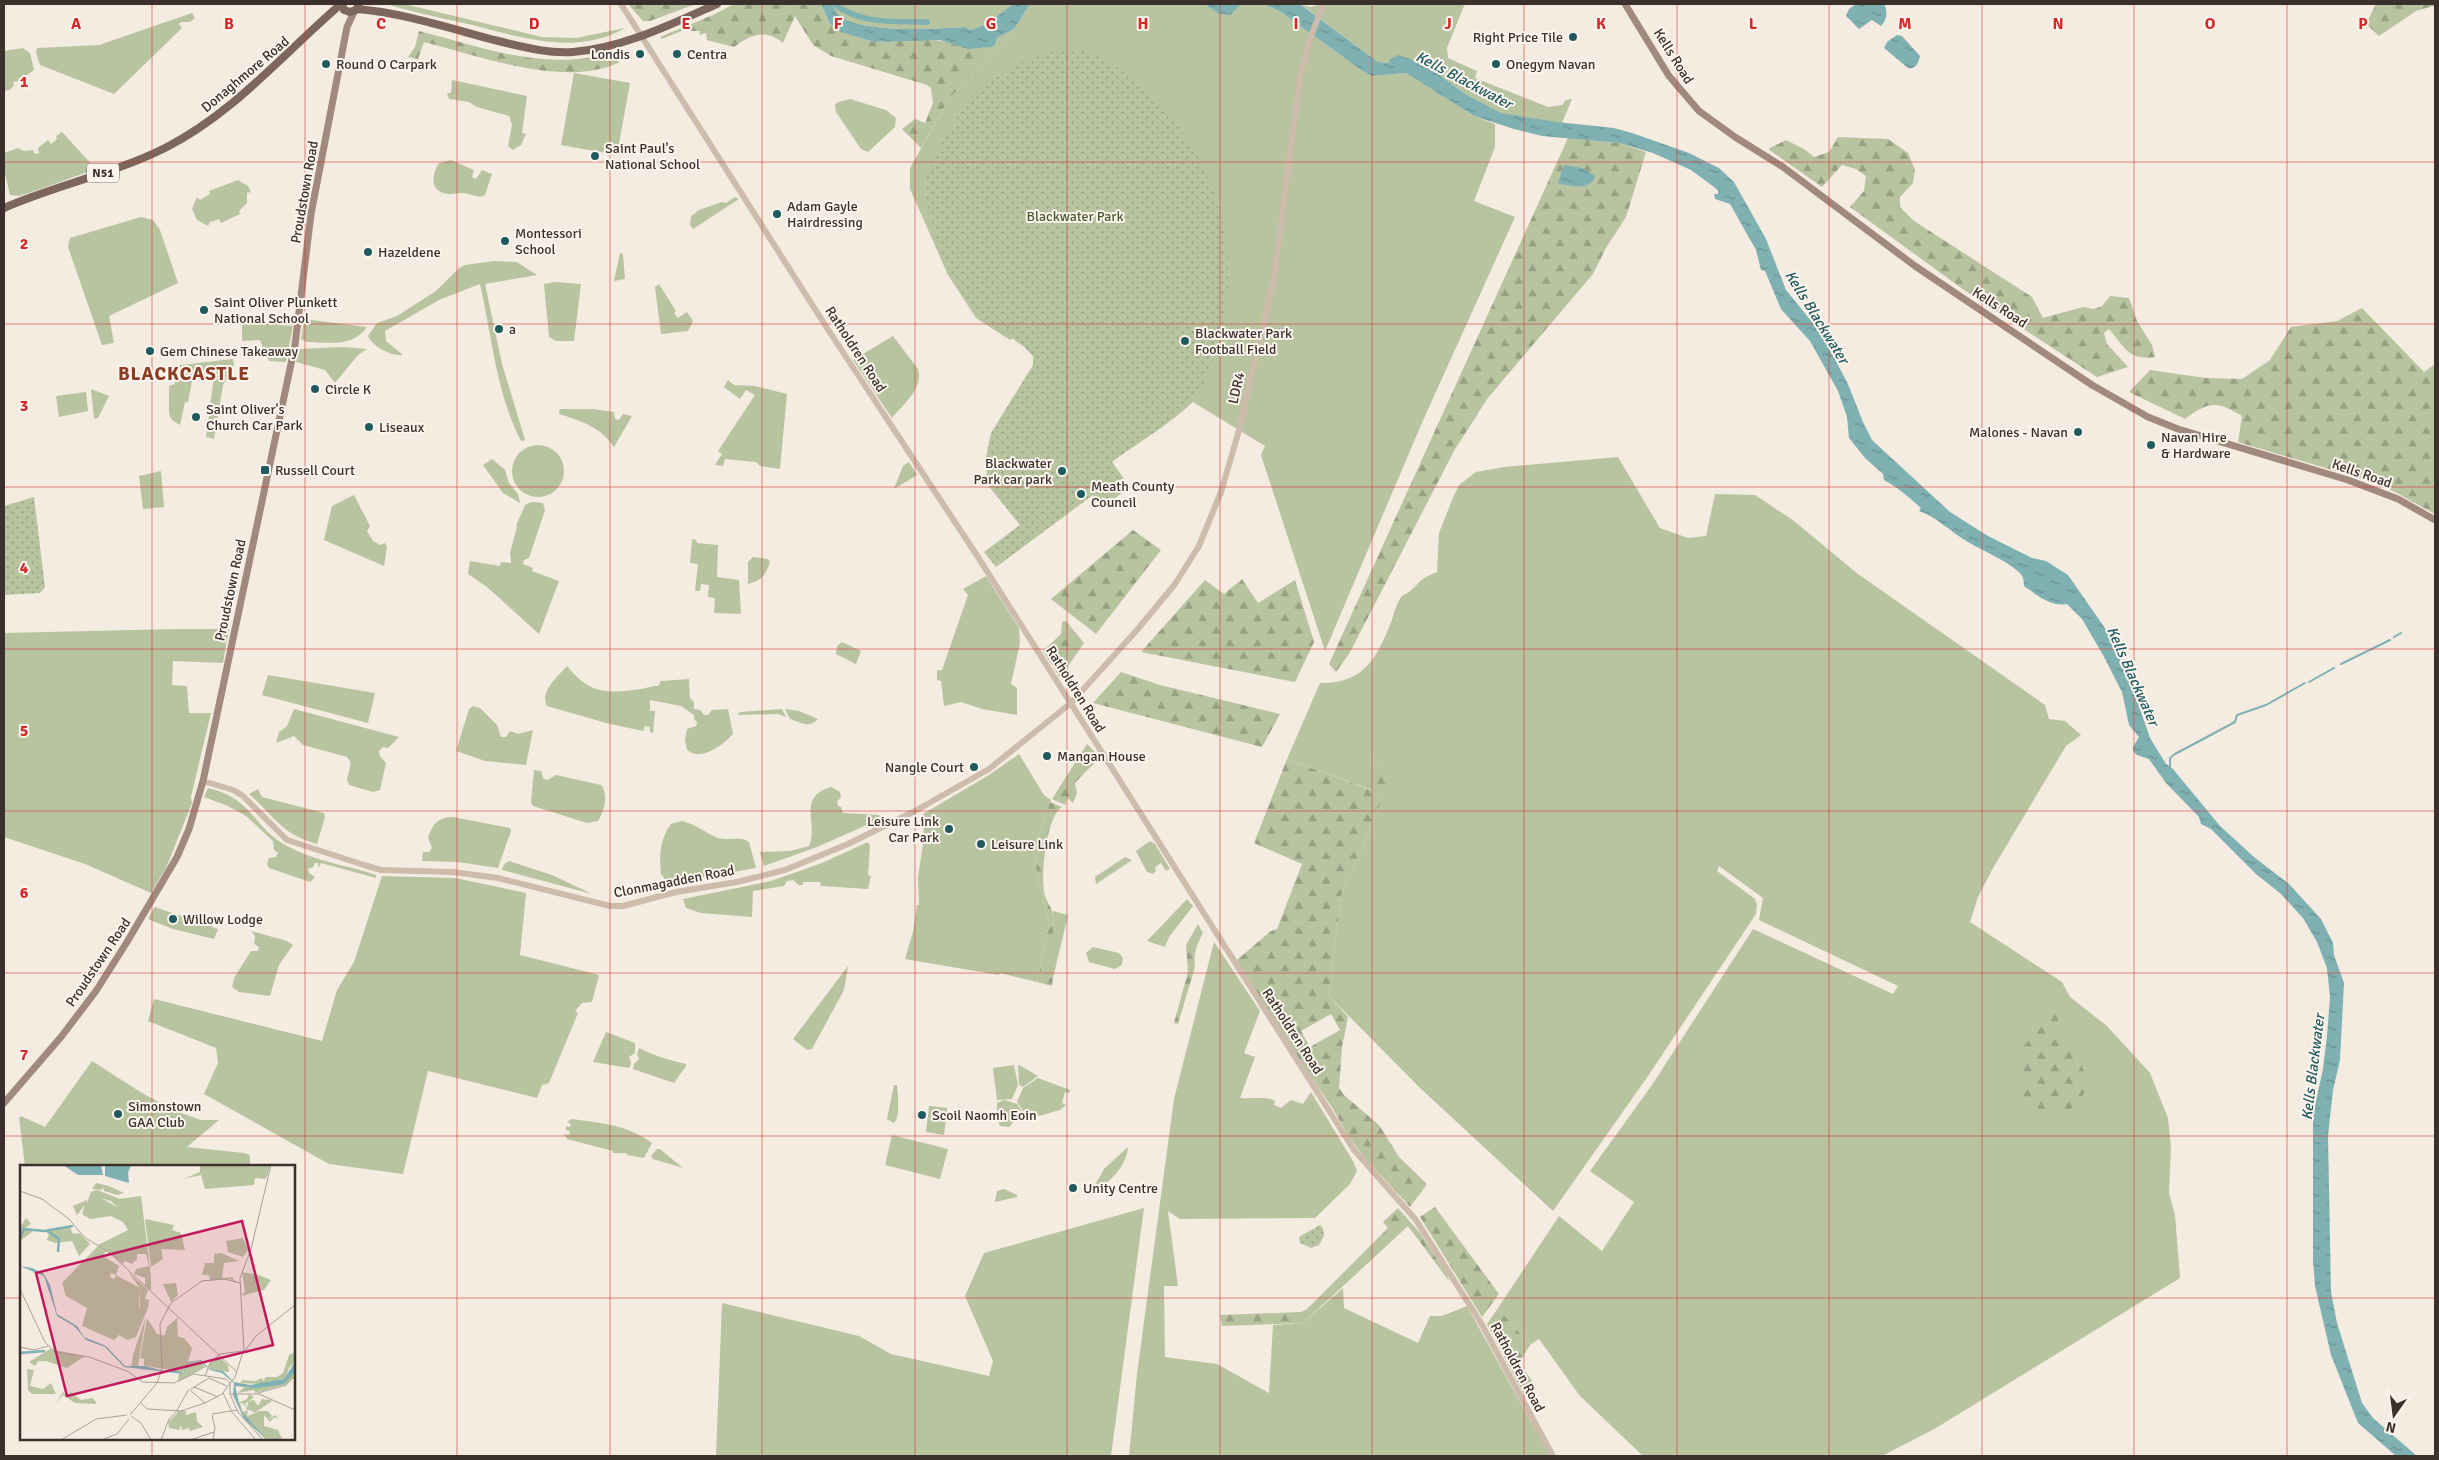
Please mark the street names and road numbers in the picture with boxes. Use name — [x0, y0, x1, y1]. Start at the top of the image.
street label: Kells Road — [1650, 25, 1697, 87]
street label: Donaghmore Road — [198, 33, 293, 116]
street label: Proudstown Road — [287, 139, 322, 245]
road number: N51 — [87, 164, 119, 182]
street label: Kells Road — [1969, 283, 2031, 332]
street label: Ratholdren Road — [821, 303, 890, 395]
street label: LDR4 — [1225, 370, 1248, 406]
street label: Kells Road — [2330, 455, 2394, 492]
street label: Proudstown Road — [211, 538, 250, 643]
street label: Ratholdren Road — [1042, 643, 1109, 736]
street label: Clonmagadden Road — [612, 861, 736, 902]
street label: Proudstown Road — [62, 914, 134, 1010]
street label: Ratholdren Road — [1258, 985, 1327, 1077]
street label: Ratholdren Road — [1487, 1320, 1548, 1415]

